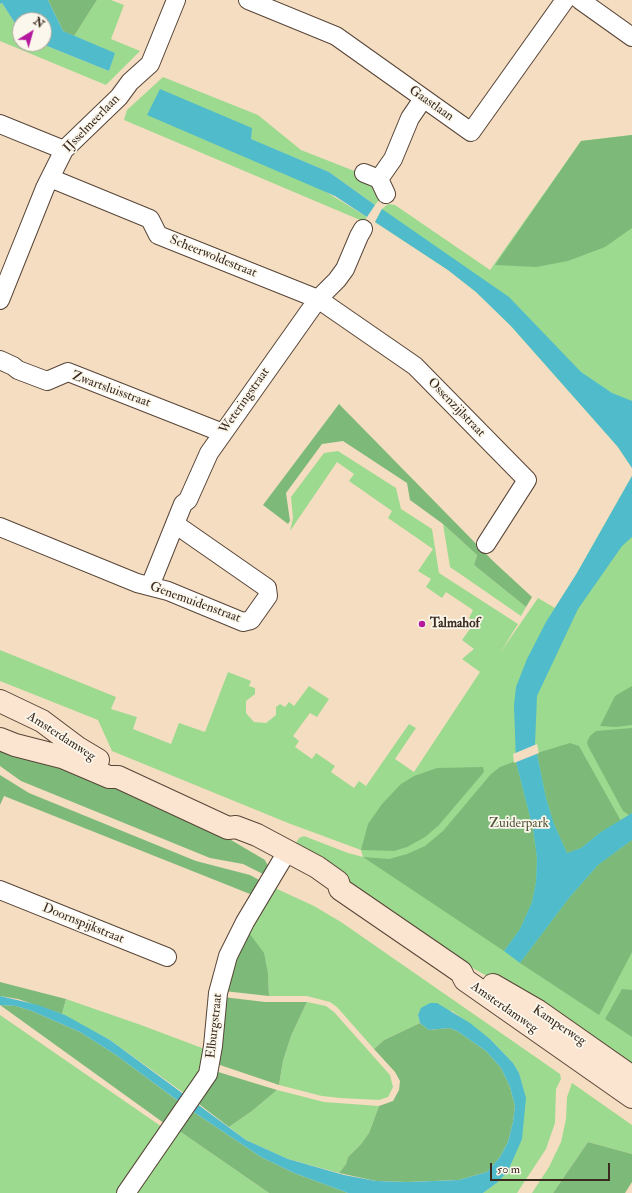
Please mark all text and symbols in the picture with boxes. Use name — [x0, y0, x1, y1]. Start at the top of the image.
north arrow — [12, 12, 52, 52]
text: N — [31, 15, 47, 31]
street label: Gaastlaan — [406, 83, 456, 125]
street label: IJsselmeerlaan — [61, 92, 123, 156]
street label: Scheerwoldestraat — [167, 232, 259, 282]
street label: Weteringstraat — [217, 365, 273, 437]
street label: Zwartsluisstraat — [69, 369, 153, 411]
street label: Ossenzijlstraat — [424, 375, 488, 441]
street label: Genemuidenstraat — [147, 579, 243, 627]
place label: Talmahof — [430, 616, 480, 632]
marker: Talmahof — [417, 619, 427, 629]
street label: Amsterdamweg — [24, 709, 98, 765]
park label: Zuiderpark — [489, 816, 549, 832]
street label: Doornspijkstraat — [40, 901, 126, 947]
street label: Amsterdamweg — [467, 979, 541, 1037]
street label: Elburgstraat — [204, 993, 226, 1059]
street label: Kamperweg — [529, 1002, 589, 1050]
scale bar — [492, 1155, 612, 1181]
text: 50 m — [497, 1162, 520, 1177]

